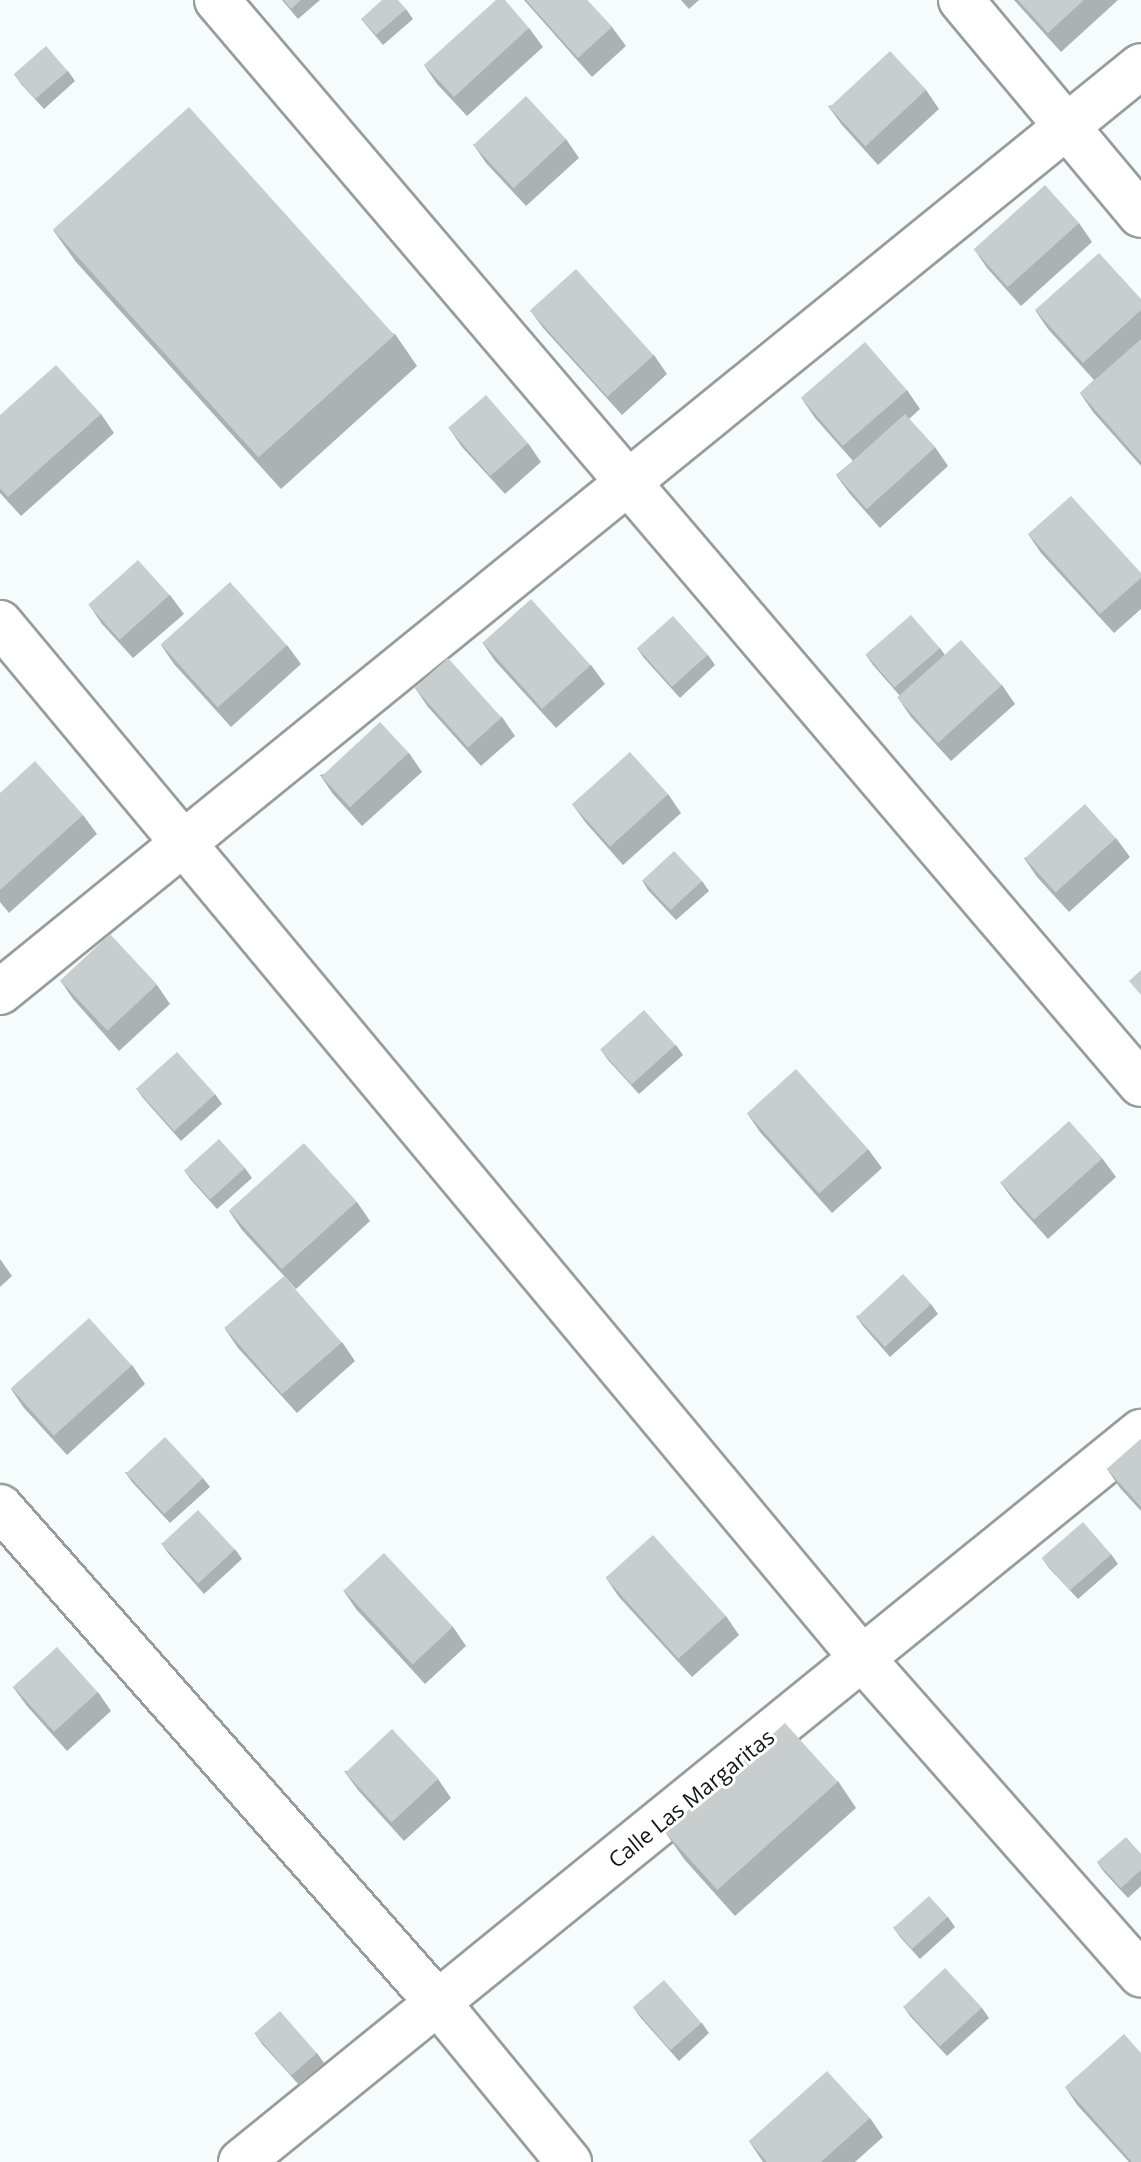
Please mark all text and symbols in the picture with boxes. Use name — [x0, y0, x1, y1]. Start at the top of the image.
street label: Calle Las Margaritas — [603, 1723, 779, 1873]

